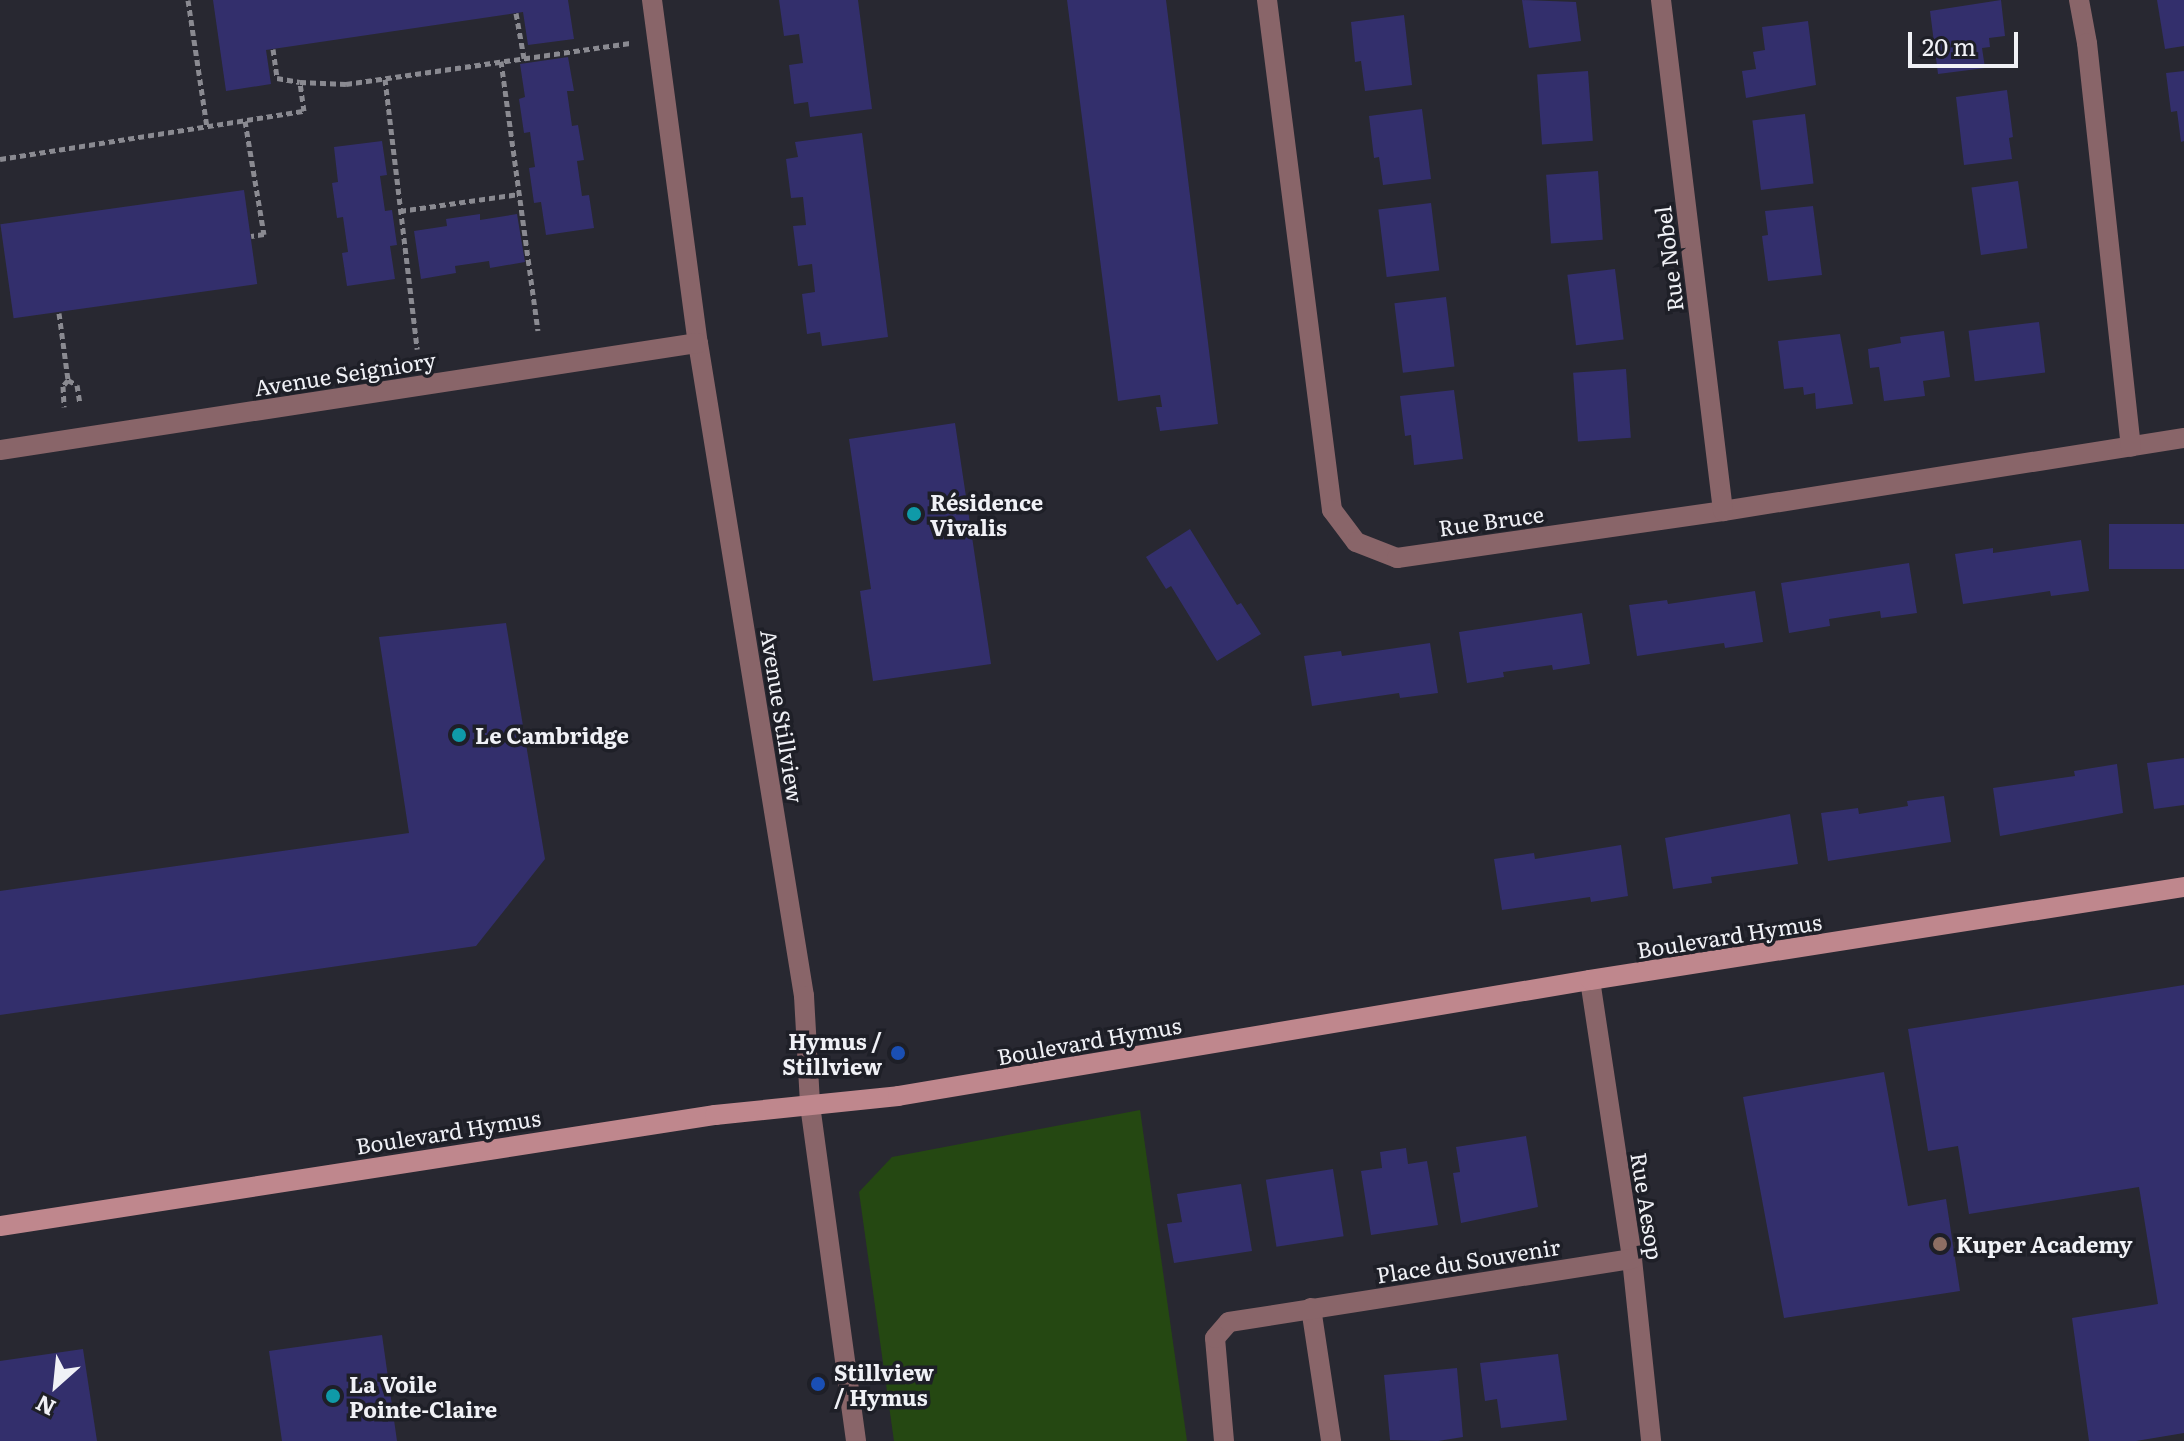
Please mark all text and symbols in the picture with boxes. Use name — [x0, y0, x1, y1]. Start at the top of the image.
scale bar — [1912, 16, 2022, 66]
text: 20 m — [1922, 28, 1976, 63]
street label: Rue Nobel — [1648, 205, 1688, 313]
street label: Avenue Seigniory — [252, 346, 438, 400]
place label: Résidence Vivalis — [930, 488, 1043, 540]
street label: Rue Bruce — [1437, 500, 1545, 540]
marker: Résidence Vivalis — [905, 505, 923, 523]
street label: Avenue Stillview — [756, 627, 810, 805]
place label: Le Cambridge — [475, 722, 629, 748]
marker: Le Cambridge — [450, 726, 468, 744]
street label: Boulevard Hymus — [1635, 907, 1823, 963]
street label: Boulevard Hymus — [995, 1011, 1183, 1069]
place label: Hymus / Stillview — [782, 1027, 882, 1078]
marker: Hymus / Stillview — [889, 1044, 907, 1062]
street label: Boulevard Hymus — [354, 1103, 542, 1159]
street label: Rue Aesop — [1627, 1151, 1669, 1261]
place label: Kuper Academy — [1956, 1231, 2132, 1257]
street label: Place du Souvenir — [1374, 1232, 1562, 1288]
marker: Kuper Academy — [1931, 1235, 1949, 1253]
north arrow — [16, 1345, 96, 1425]
place label: Stillview / Hymus — [834, 1358, 934, 1410]
place label: La Voile Pointe-Claire — [349, 1370, 497, 1422]
marker: Stillview / Hymus — [809, 1375, 827, 1393]
marker: La Voile Pointe-Claire — [324, 1387, 342, 1405]
text: N — [29, 1388, 61, 1426]

